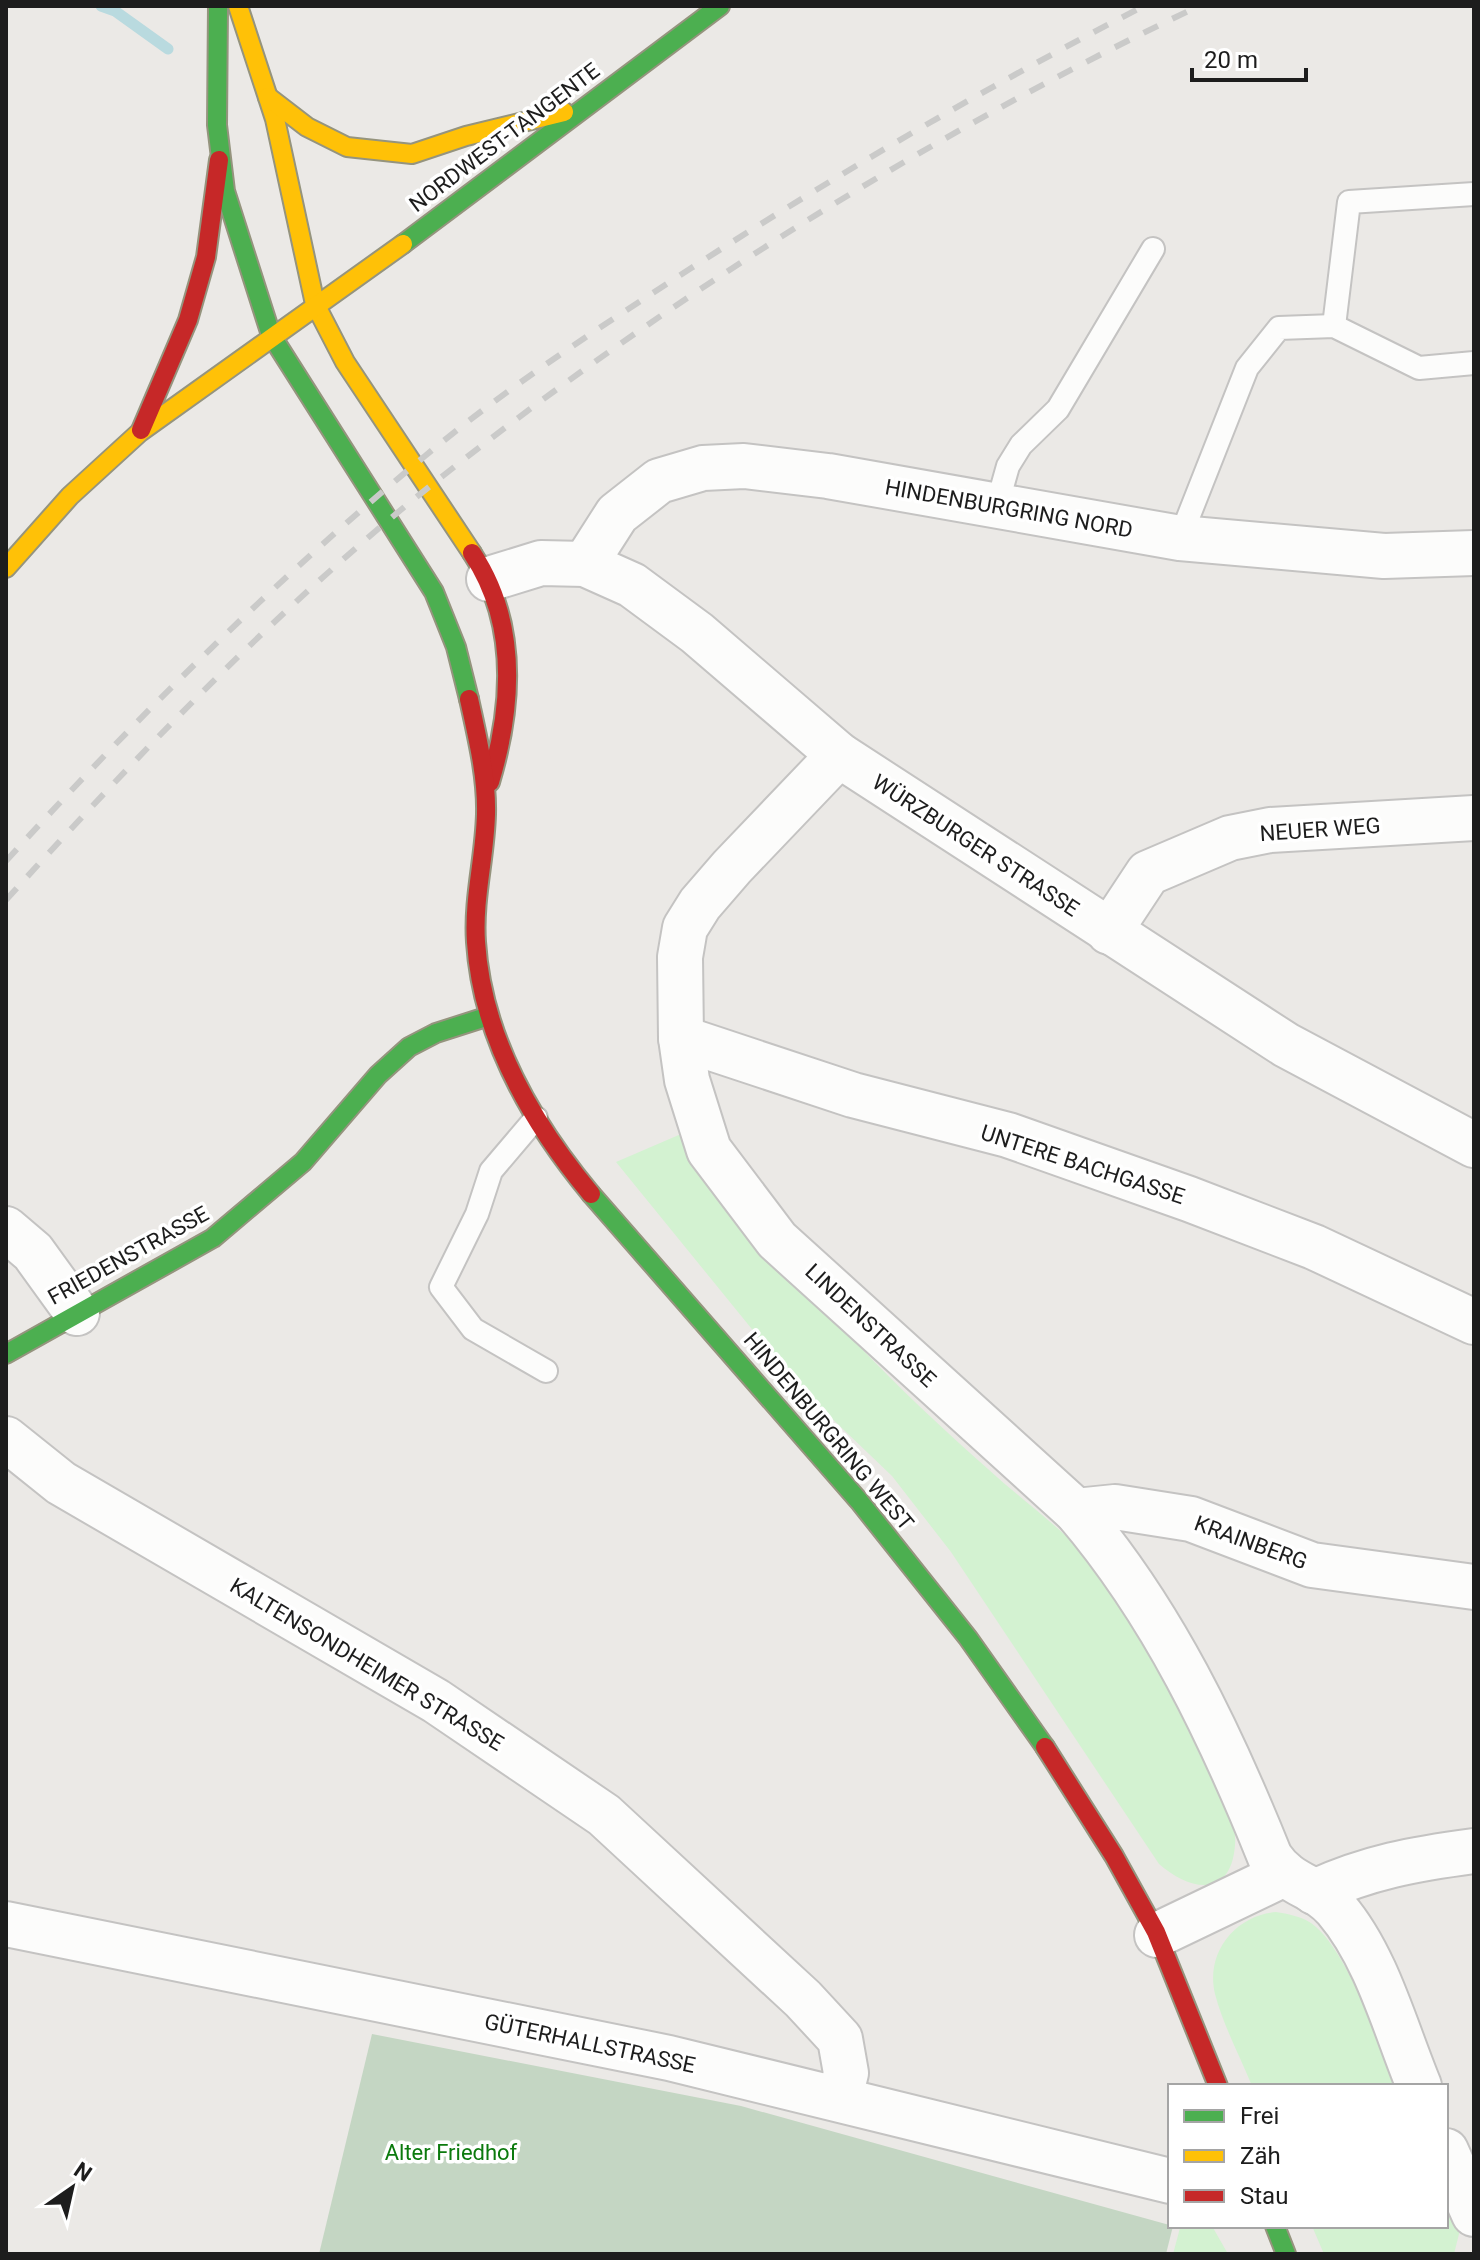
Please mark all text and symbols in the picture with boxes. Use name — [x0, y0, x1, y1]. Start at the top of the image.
scale bar — [1192, 32, 1306, 82]
text: 20 m — [1204, 46, 1258, 74]
street label: NORDWEST-TANGENTE — [404, 58, 604, 217]
street label: HINDENBURGRING NORD — [883, 474, 1135, 543]
street label: WÜRZBURGER STRASSE — [868, 769, 1084, 922]
street label: NEUER WEG — [1259, 813, 1381, 846]
street label: UNTERE BACHGASSE — [978, 1120, 1188, 1209]
street label: FRIEDENSTRASSE — [44, 1201, 213, 1310]
street label: LINDENSTRASSE — [800, 1259, 941, 1392]
street label: HINDENBURGRING WEST — [739, 1327, 919, 1535]
street label: KRAINBERG — [1191, 1511, 1311, 1574]
street label: KALTENSONDHEIMER STRASSE — [226, 1573, 508, 1756]
street label: GÜTERHALLSTRASSE — [482, 2009, 698, 2078]
legend — [1168, 2084, 1448, 2228]
text: Frei — [1240, 2102, 1279, 2130]
park label: Alter Friedhof — [385, 2140, 518, 2165]
text: Zäh — [1240, 2142, 1281, 2170]
north arrow — [32, 2148, 112, 2228]
text: N — [69, 2157, 96, 2187]
text: Stau — [1240, 2182, 1288, 2210]

